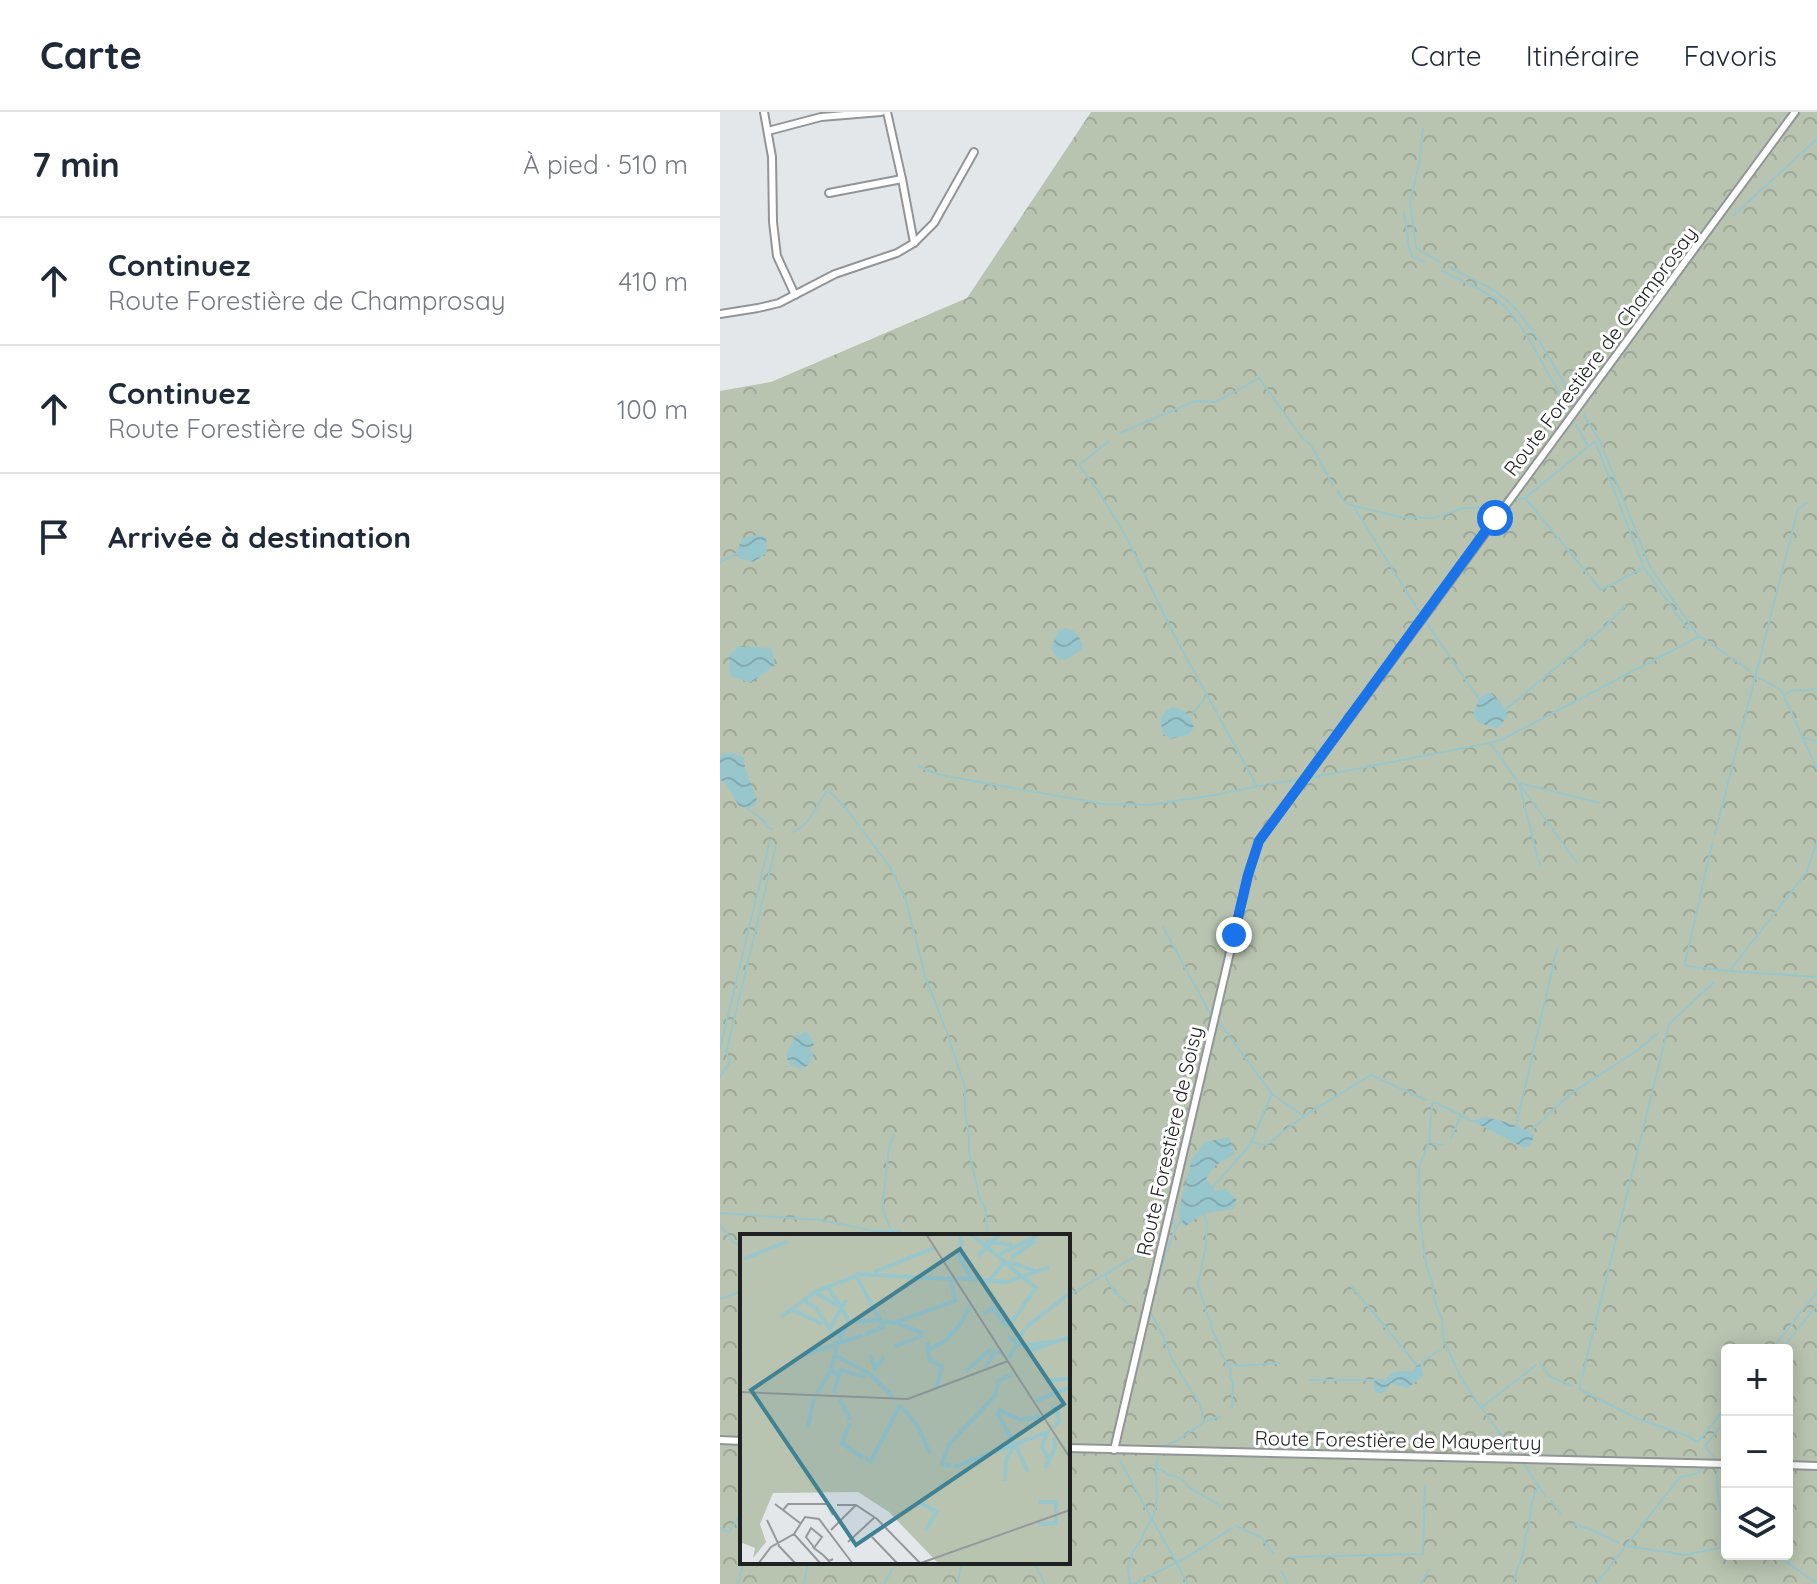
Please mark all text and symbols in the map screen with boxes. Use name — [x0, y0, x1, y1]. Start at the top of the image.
text: Carte — [40, 31, 142, 79]
text: Carte — [1410, 38, 1482, 73]
text: Itinéraire — [1526, 38, 1640, 73]
text: Favoris — [1684, 38, 1777, 73]
text: 7 min — [32, 143, 120, 186]
text: À pied · 510 m — [523, 148, 688, 181]
street label: Route Forestière de Champrosay — [1498, 221, 1702, 481]
text: Continuez — [108, 246, 250, 284]
icon: ahead — [32, 259, 76, 303]
text: 410 m — [619, 265, 688, 298]
text: Route Forestière de Champrosay — [108, 284, 506, 317]
text: Continuez — [108, 374, 250, 412]
icon: ahead — [32, 387, 76, 431]
text: 100 m — [617, 393, 688, 426]
text: Route Forestière de Soisy — [108, 412, 413, 445]
route start — [1477, 500, 1513, 536]
icon: arrive — [32, 515, 76, 559]
text: Arrivée à destination — [108, 518, 411, 556]
route end — [1216, 917, 1252, 953]
street label: Route Forestière de Soisy — [1130, 1024, 1208, 1258]
inset map — [740, 1234, 1070, 1564]
map controls — [1721, 1344, 1793, 1560]
button: + — [1721, 1344, 1793, 1416]
button: − — [1721, 1416, 1793, 1488]
street label: Route Forestière de Maupertuy — [1254, 1425, 1542, 1455]
button: layers — [1721, 1488, 1793, 1560]

